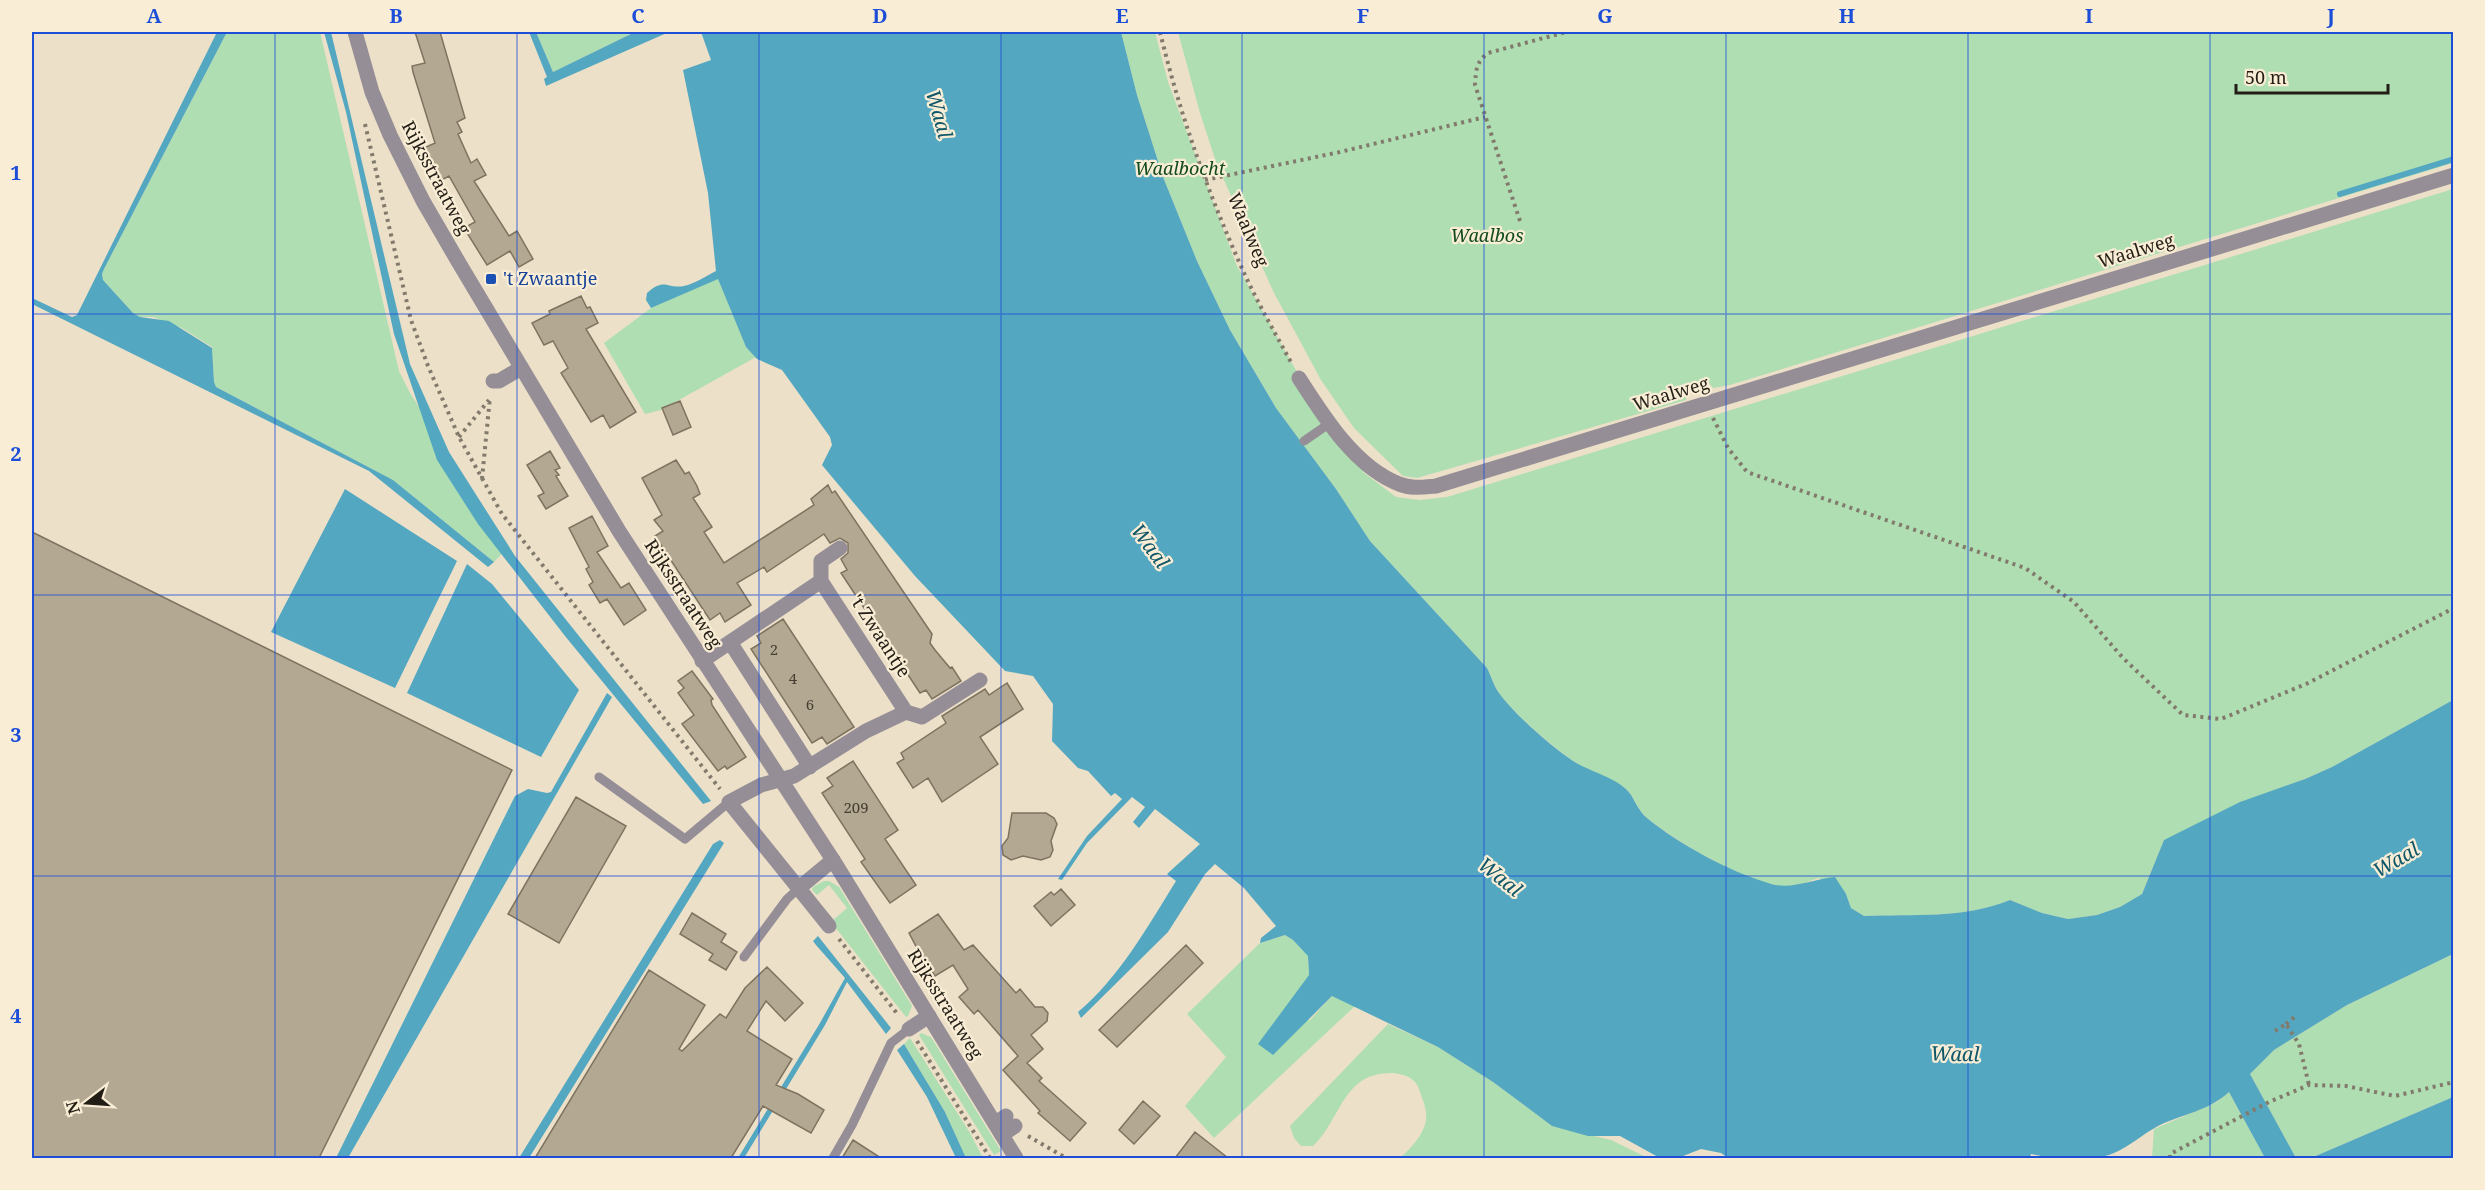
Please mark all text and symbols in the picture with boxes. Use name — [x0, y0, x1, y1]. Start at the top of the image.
text: A — [146, 2, 162, 29]
text: B — [389, 2, 403, 29]
text: C — [631, 2, 645, 29]
text: D — [872, 2, 888, 29]
text: E — [1115, 2, 1129, 29]
text: F — [1357, 2, 1369, 29]
text: G — [1597, 2, 1613, 29]
text: H — [1839, 2, 1855, 29]
text: I — [2085, 2, 2093, 29]
text: J — [2326, 2, 2335, 29]
scale bar — [2236, 57, 2388, 95]
text: 50 m — [2245, 65, 2287, 89]
water label: Waal — [920, 87, 959, 141]
street label: Rijksstraatweg — [397, 116, 477, 239]
park label: Waalbocht — [1135, 156, 1226, 180]
text: 1 — [10, 159, 22, 186]
street label: Waalweg — [1223, 189, 1275, 271]
park label: Waalbos — [1450, 223, 1524, 247]
street label: Waalweg — [2095, 227, 2177, 273]
place label: 't Zwaantje — [503, 266, 597, 290]
marker: 't Zwaantje — [484, 272, 498, 286]
street label: Waalweg — [1630, 370, 1712, 416]
text: 2 — [10, 440, 22, 467]
water label: Waal — [1125, 518, 1176, 574]
street label: Rijksstraatweg — [640, 534, 728, 653]
street label: 't Zwaantje — [845, 589, 917, 682]
house number: 2 — [770, 639, 778, 659]
house number: 4 — [789, 668, 798, 688]
house number: 6 — [806, 694, 814, 714]
text: 3 — [10, 721, 22, 748]
house number: 209 — [843, 797, 869, 817]
water label: Waal — [2368, 836, 2424, 884]
water label: Waal — [1473, 851, 1528, 903]
street label: Rijksstraatweg — [902, 944, 989, 1063]
text: 4 — [10, 1002, 22, 1029]
water label: Waal — [1930, 1040, 1980, 1067]
north arrow — [57, 1073, 117, 1133]
text: N — [60, 1098, 85, 1117]

